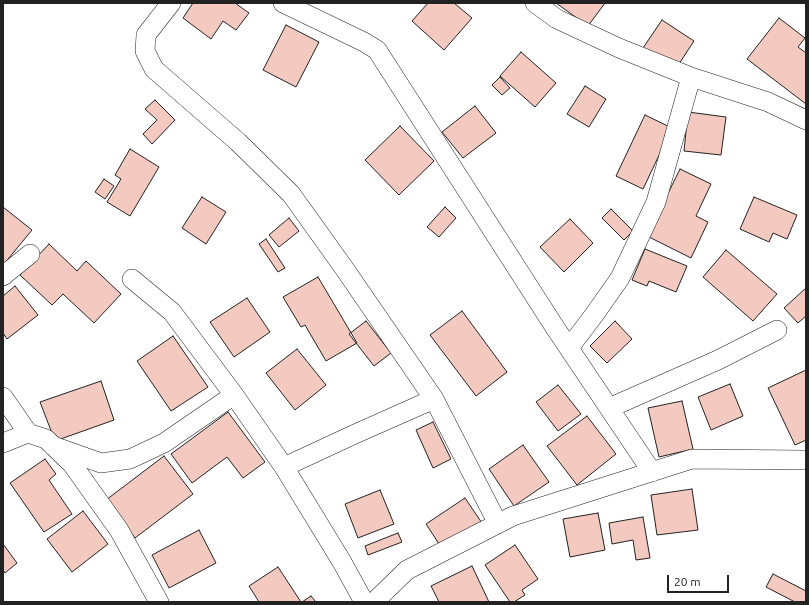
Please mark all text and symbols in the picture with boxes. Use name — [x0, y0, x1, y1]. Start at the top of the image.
scale bar — [669, 567, 731, 593]
text: 20 m — [674, 575, 701, 588]

